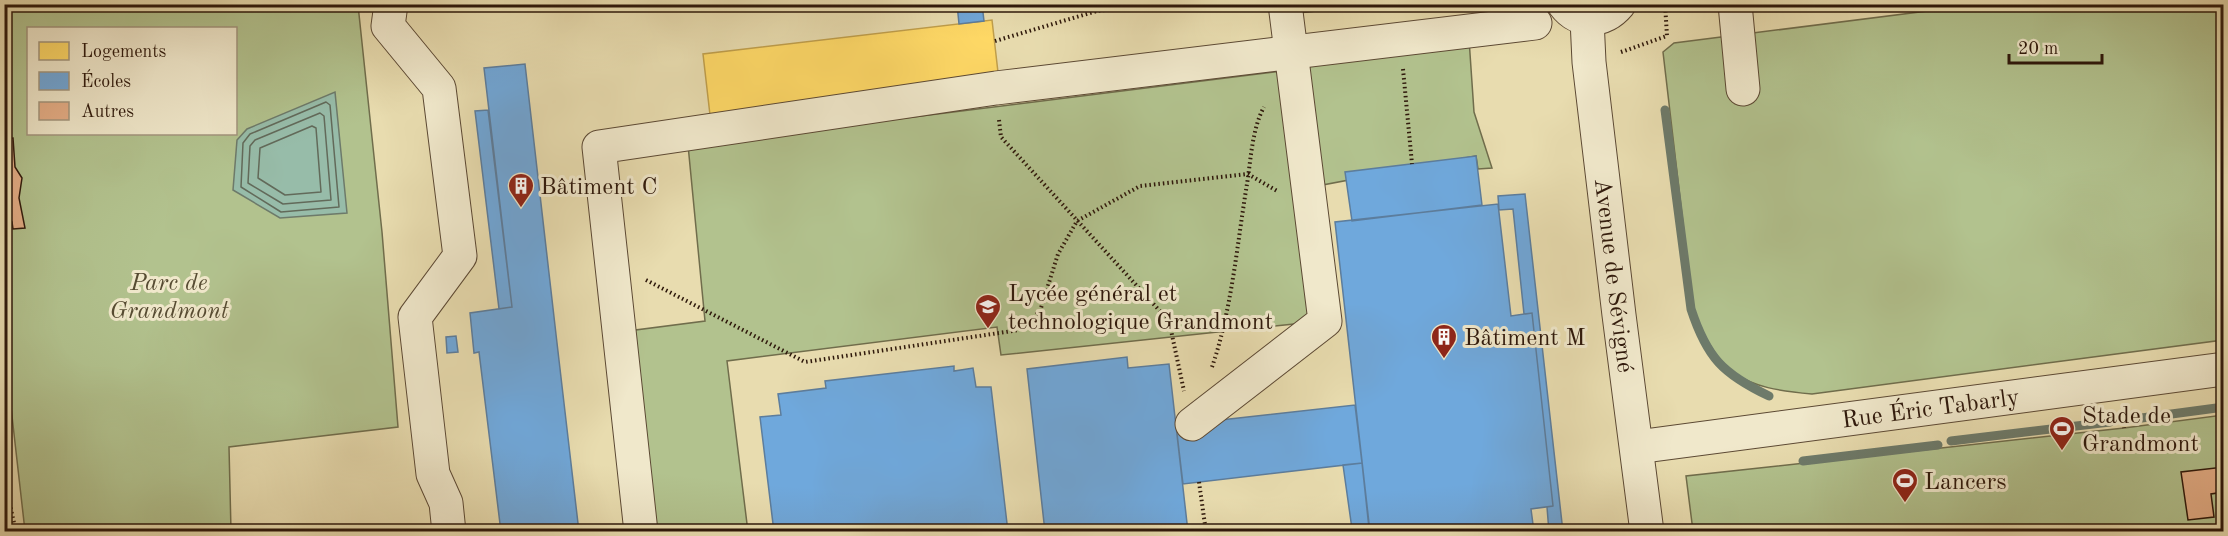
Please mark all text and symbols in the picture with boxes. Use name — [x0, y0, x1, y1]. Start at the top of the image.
legend — [27, 27, 237, 135]
scale bar — [2009, 27, 2102, 65]
text: 20 m — [2018, 40, 2058, 58]
text: Logements — [81, 43, 167, 61]
text: Écoles — [81, 69, 131, 91]
text: Autres — [81, 103, 134, 121]
building icon: Bâtiment C — [506, 171, 536, 209]
place label: Bâtiment C — [540, 176, 658, 200]
street label: Avenue de Sévigné — [1589, 177, 1636, 374]
park label: Parc de Grandmont — [109, 272, 229, 324]
place label: Lycée général et technologique Grandmont — [1008, 283, 1273, 335]
school or university icon: Lycée général et technologique Grandmont — [973, 292, 1003, 330]
building icon: Bâtiment M — [1429, 322, 1459, 360]
place label: Bâtiment M — [1464, 327, 1586, 351]
street label: Rue Éric Tabarly — [1840, 386, 2021, 434]
place label: Stade de Grandmont — [2082, 405, 2199, 457]
sports icon: Stade de Grandmont — [2047, 414, 2077, 452]
sports icon: Lancers — [1890, 466, 1920, 504]
place label: Lancers — [1924, 471, 2007, 495]

